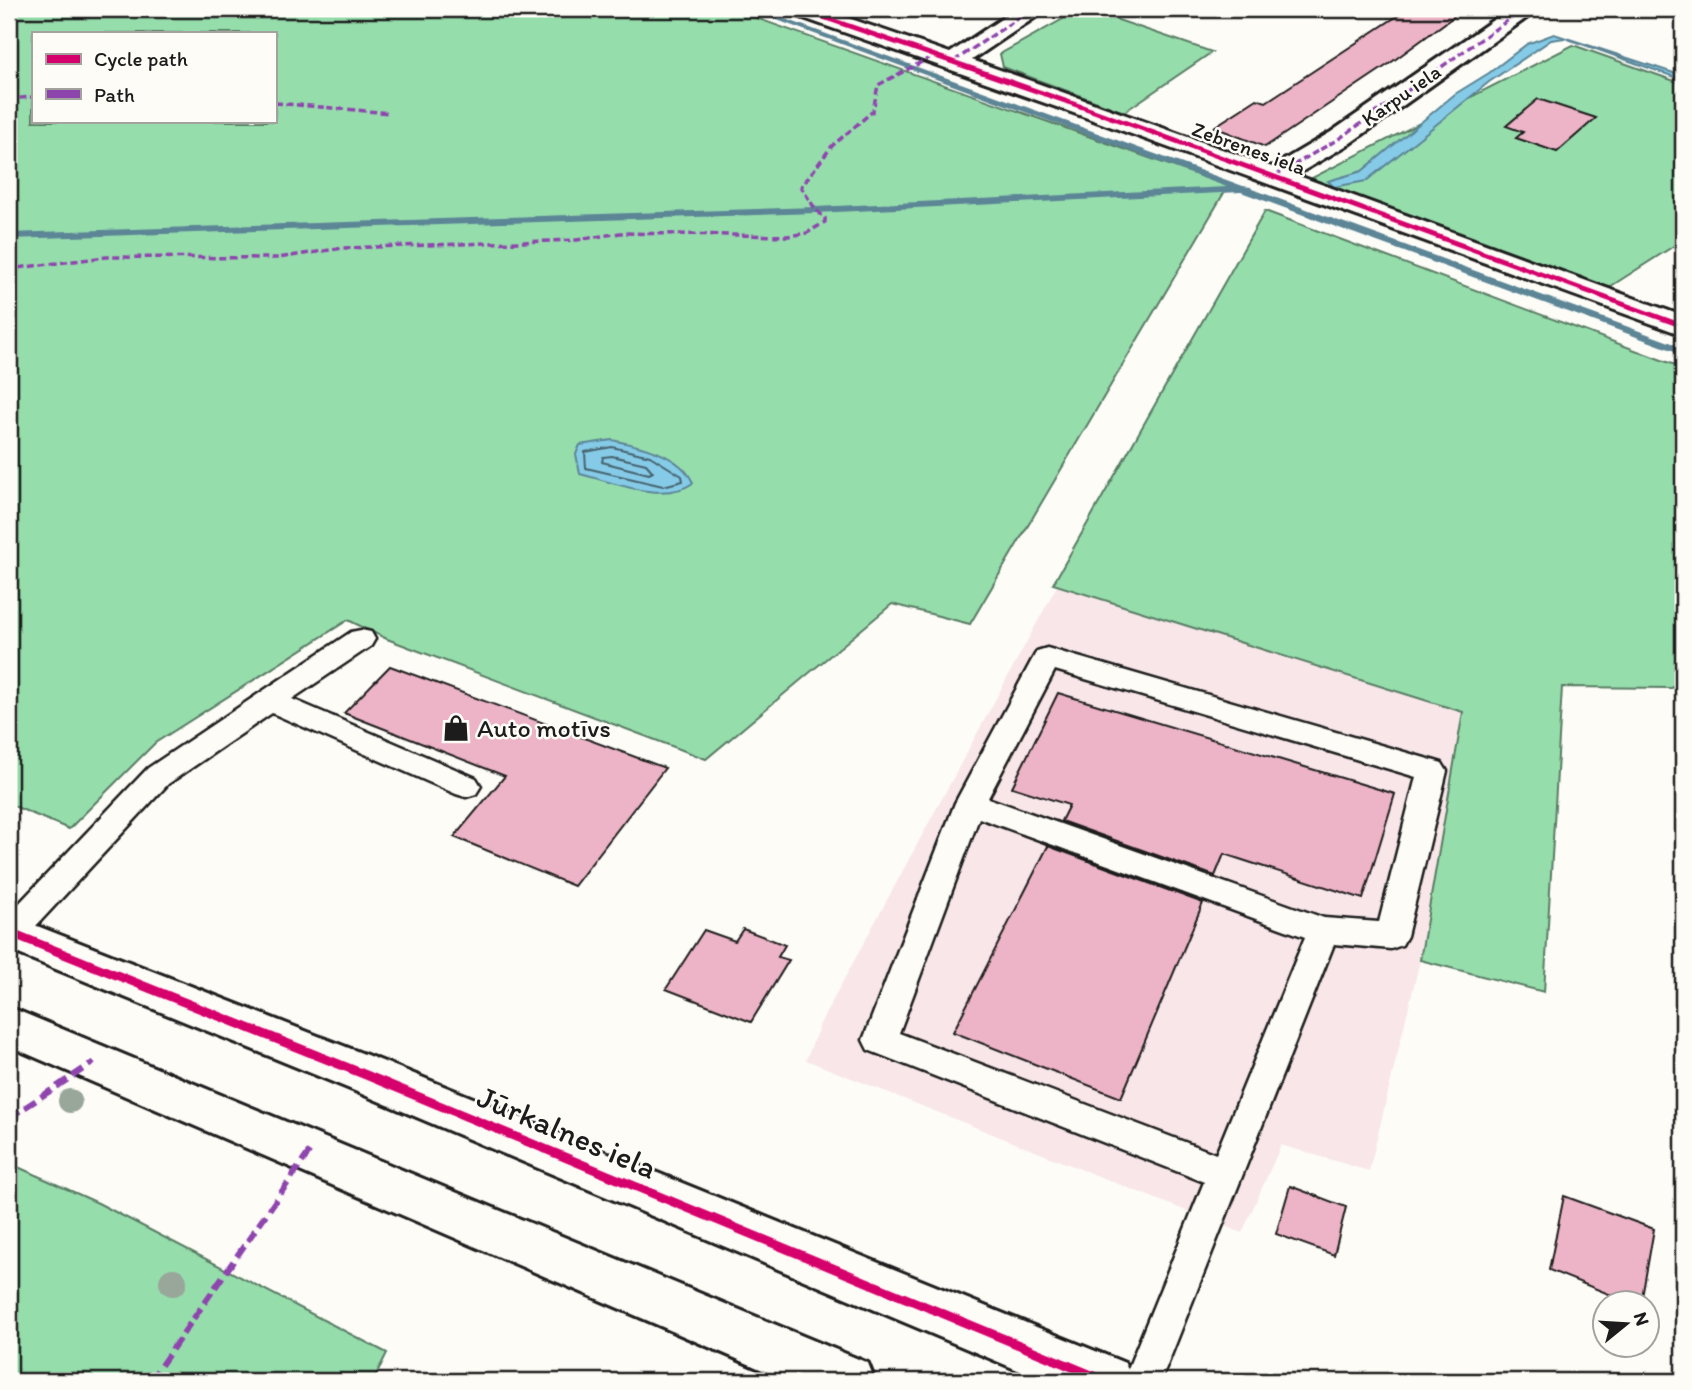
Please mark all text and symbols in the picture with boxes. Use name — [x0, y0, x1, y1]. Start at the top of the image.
legend — [32, 32, 276, 122]
text: Cycle path — [94, 46, 188, 71]
street label: Karpu iela — [1357, 59, 1445, 131]
text: Path — [94, 82, 135, 107]
street label: Zebrenes iela — [1189, 116, 1309, 180]
place label: Auto motīvs — [477, 712, 611, 744]
shop icon: Auto motīvs — [441, 713, 471, 743]
street label: Jūrkalnes iela — [472, 1077, 662, 1187]
north arrow — [1590, 1288, 1660, 1358]
text: N — [1629, 1309, 1655, 1329]

